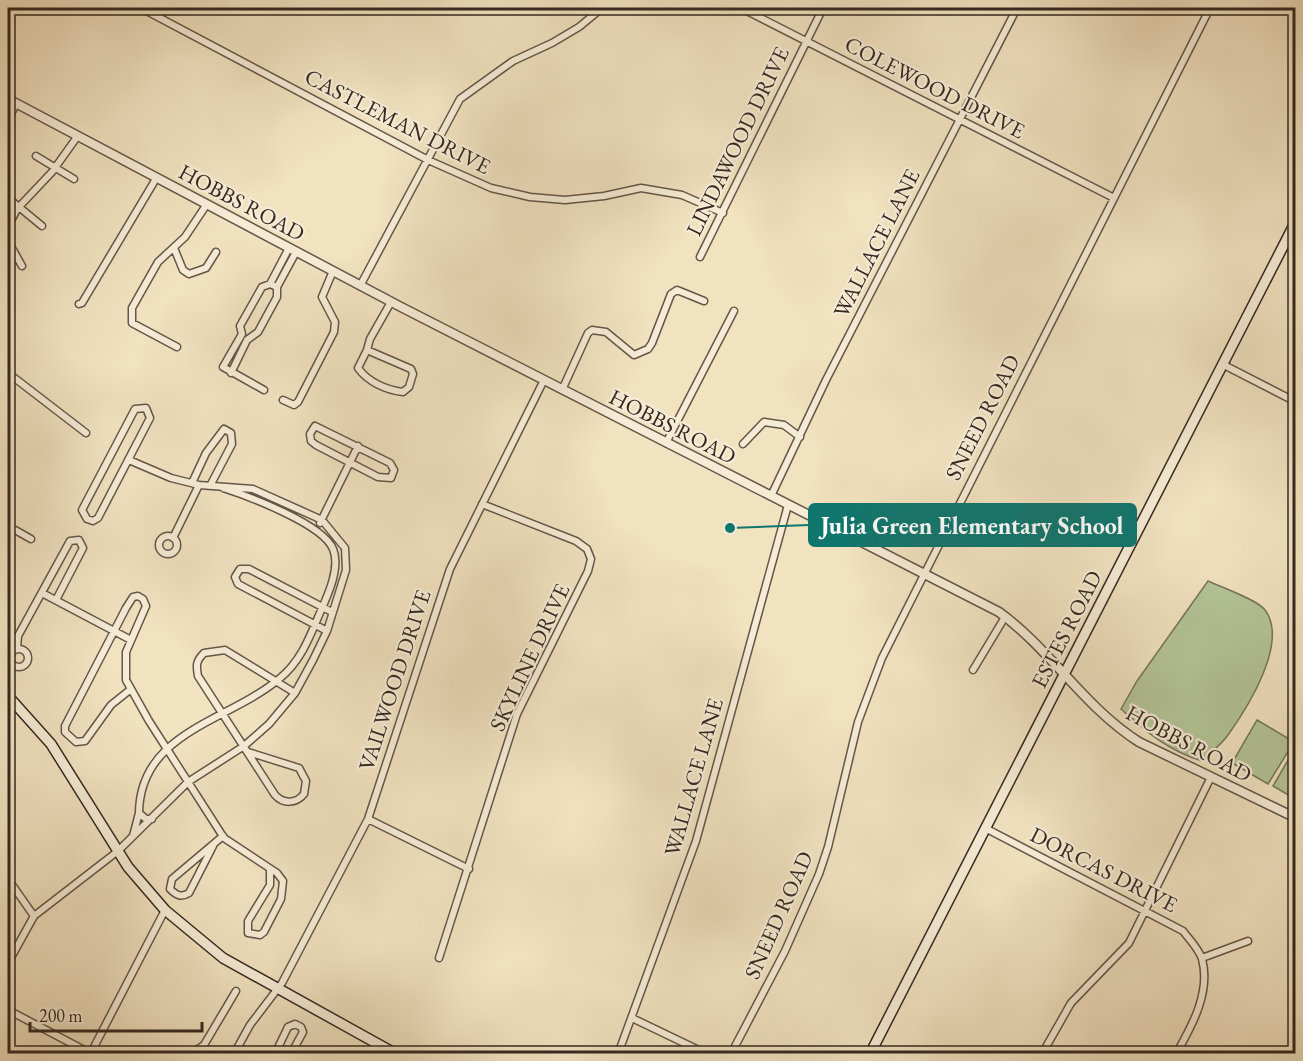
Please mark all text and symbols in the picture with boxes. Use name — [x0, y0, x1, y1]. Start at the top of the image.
street label: COLEWOOD DRIVE — [840, 29, 1030, 145]
street label: LINDAWOOD DRIVE — [679, 42, 796, 240]
street label: CASTLEMAN DRIVE — [300, 62, 496, 181]
street label: HOBBS ROAD — [174, 157, 310, 248]
street label: WALLACE LANE — [827, 164, 926, 322]
street label: SNEED ROAD — [938, 350, 1026, 485]
street label: HOBBS ROAD — [604, 382, 741, 471]
callout: Julia Green Elementary School — [809, 504, 1136, 546]
text: Julia Green Elementary School — [819, 510, 1124, 542]
street label: ESTES ROAD — [1024, 566, 1108, 693]
street label: SKYLINE DRIVE — [483, 579, 576, 736]
street label: VAILWOOD DRIVE — [352, 586, 437, 774]
street label: WALLACE LANE — [657, 695, 730, 860]
street label: HOBBS ROAD — [1121, 698, 1257, 789]
street label: DORCAS DRIVE — [1025, 820, 1182, 919]
street label: SNEED ROAD — [737, 847, 820, 984]
scale bar — [30, 995, 202, 1033]
text: 200 m — [39, 1004, 83, 1027]

